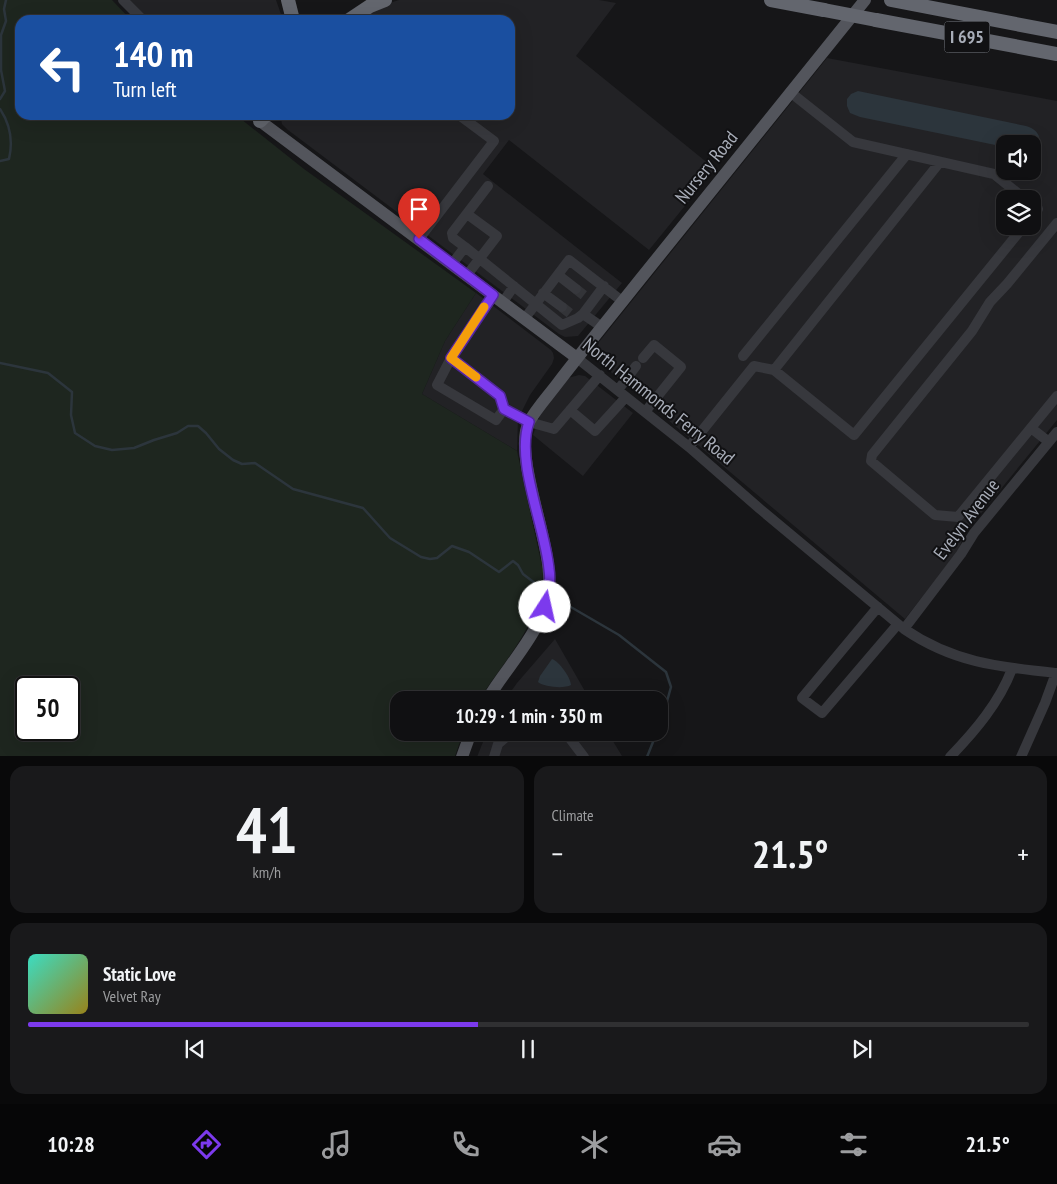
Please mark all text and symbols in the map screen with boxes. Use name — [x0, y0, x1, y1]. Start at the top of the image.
road number: I 695 — [944, 22, 990, 52]
text: 140 m — [113, 31, 194, 77]
icon: left — [30, 35, 95, 100]
text: Turn left — [113, 75, 177, 103]
street label: Nursery Road — [670, 126, 742, 208]
map controls — [996, 135, 1041, 235]
button: sound — [996, 135, 1041, 180]
pin — [398, 188, 440, 239]
button: layers — [996, 190, 1041, 235]
icon: arrive — [405, 195, 433, 223]
street label: North Hammonds Ferry Road — [578, 332, 740, 470]
street label: Evelyn Avenue — [928, 474, 1004, 564]
position arrow — [518, 580, 570, 632]
speed limit sign: 50 — [15, 676, 80, 741]
text: 10:29 · 1 min · 350 m — [456, 704, 602, 728]
text: 41 — [236, 787, 298, 871]
text: Climate — [552, 805, 594, 825]
text: 21.5° — [752, 829, 828, 878]
text: − — [552, 835, 563, 872]
text: + — [1017, 835, 1029, 872]
text: km/h — [253, 862, 281, 882]
text: Static Love — [103, 962, 176, 986]
text: Velvet Ray — [103, 986, 161, 1006]
icon: previous — [181, 1035, 209, 1063]
icon: pause — [514, 1035, 542, 1063]
icon: next — [848, 1035, 876, 1063]
icon: directions — [189, 1127, 224, 1162]
icon: music — [319, 1127, 354, 1162]
icon: phone — [448, 1127, 483, 1162]
icon: climate — [577, 1127, 612, 1162]
icon: car — [707, 1127, 742, 1162]
icon: filters — [836, 1127, 871, 1162]
text: 10:28 — [47, 1130, 95, 1158]
text: 21.5° — [966, 1130, 1010, 1158]

